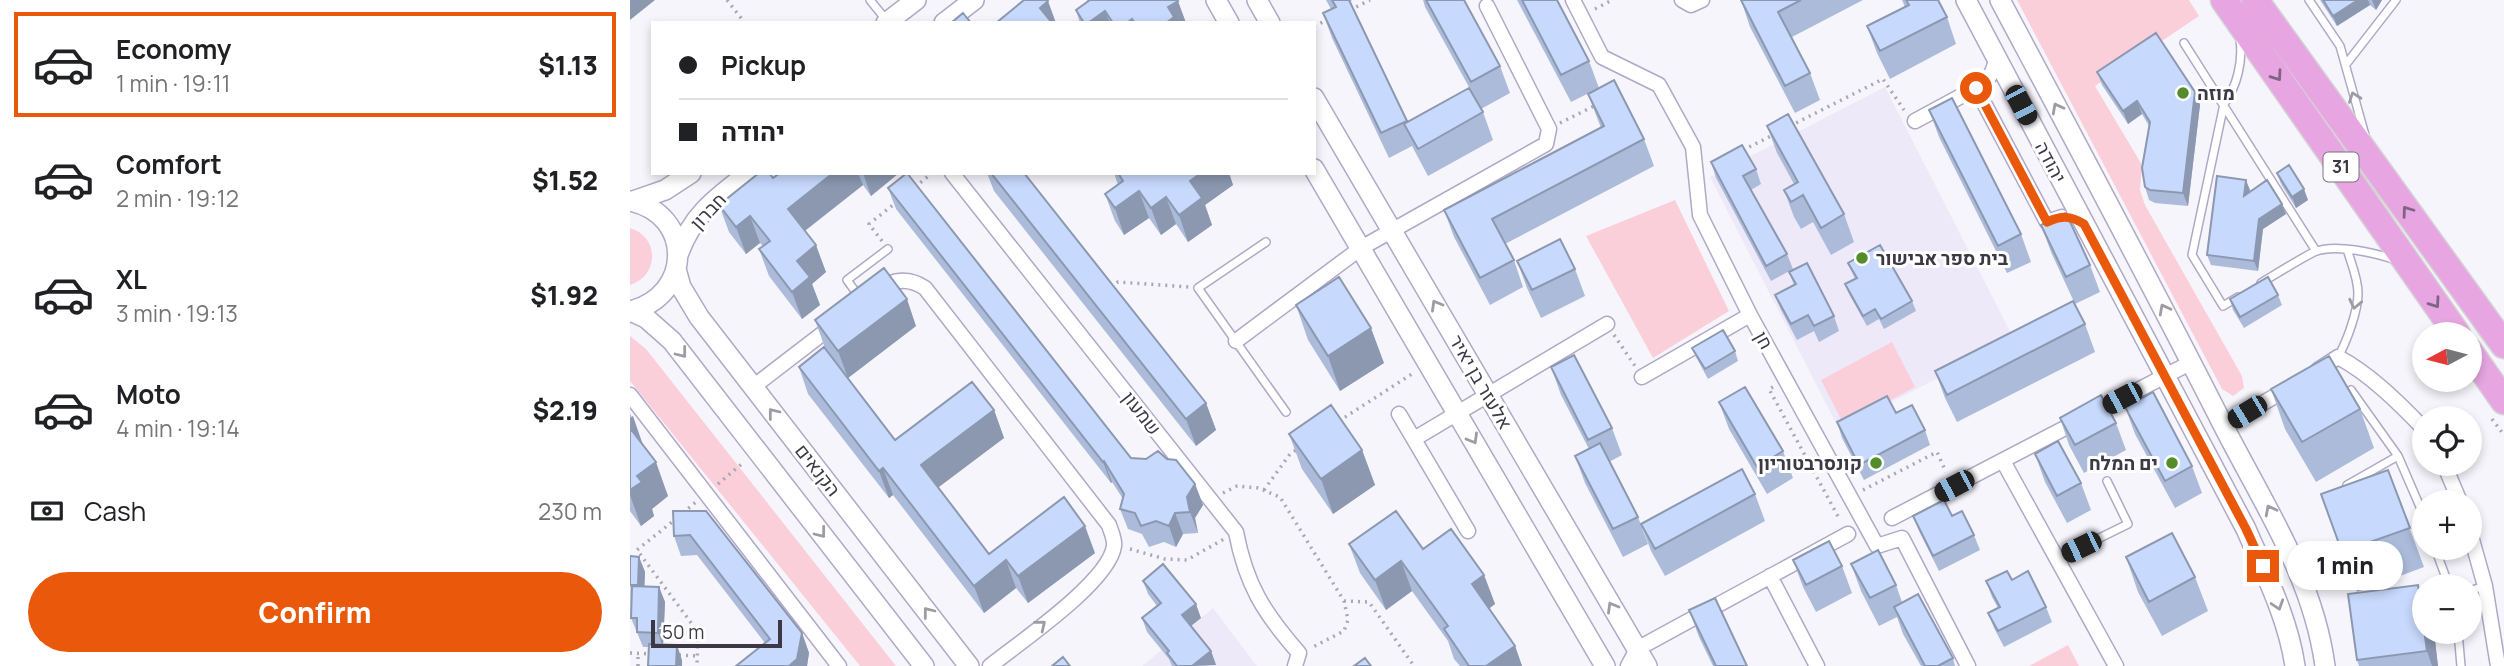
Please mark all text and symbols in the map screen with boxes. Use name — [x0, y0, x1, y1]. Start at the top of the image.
text: Economy — [116, 31, 231, 67]
icon: car — [32, 33, 95, 96]
text: $1.13 — [538, 47, 598, 83]
text: Pickup — [721, 47, 806, 83]
text: 1 min · 19:11 — [116, 67, 231, 99]
one-way arrow — [2269, 68, 2281, 81]
route start — [1960, 72, 1992, 104]
place label: מוזה — [2197, 80, 2235, 106]
car — [2002, 82, 2041, 128]
marker: מוזה — [2175, 85, 2191, 101]
one-way arrow — [2348, 91, 2362, 103]
one-way arrow — [2052, 103, 2066, 115]
text: יהודה — [721, 113, 785, 149]
street label: יהודה — [2029, 137, 2073, 187]
text: Comfort — [116, 146, 222, 182]
icon: car — [32, 148, 95, 211]
road number: 31 — [2324, 152, 2358, 182]
text: $1.52 — [532, 162, 598, 198]
text: 2 min · 19:12 — [116, 182, 239, 214]
street label: חברון — [684, 187, 732, 235]
one-way arrow — [2402, 206, 2415, 218]
place label: בית ספר אבישור — [1876, 245, 2009, 271]
marker: בית ספר אבישור — [1854, 250, 1870, 266]
text: XL — [116, 261, 147, 297]
icon: car — [32, 263, 95, 326]
text: $1.92 — [530, 277, 598, 313]
one-way arrow — [2427, 295, 2439, 308]
text: 3 min · 19:13 — [116, 297, 238, 329]
one-way arrow — [2348, 298, 2363, 310]
one-way arrow — [1431, 300, 1444, 313]
one-way arrow — [2158, 304, 2172, 316]
north arrow — [2412, 322, 2482, 392]
map controls — [2412, 322, 2482, 644]
street label: חן — [1749, 326, 1779, 354]
street label: אלעזר בן יאיר — [1443, 330, 1519, 434]
one-way arrow — [673, 346, 686, 358]
text: Moto — [116, 376, 181, 412]
icon: car — [32, 378, 95, 441]
car — [2099, 379, 2146, 417]
street label: שמעון — [1117, 386, 1167, 440]
text: $2.19 — [532, 392, 598, 428]
car — [2224, 392, 2271, 432]
button: locate — [2412, 406, 2482, 476]
one-way arrow — [769, 408, 782, 421]
text: 4 min · 19:14 — [116, 412, 240, 444]
one-way arrow — [1464, 431, 1477, 444]
street label: הקנאים — [789, 438, 847, 502]
place label: קונסרבטוריון — [1758, 450, 1862, 476]
place label: ים המלח — [2089, 450, 2158, 476]
marker: קונסרבטוריון — [1868, 455, 1884, 471]
marker: ים המלח — [2164, 455, 2180, 471]
car — [1931, 467, 1978, 505]
button: + — [2412, 490, 2482, 560]
icon: cash — [28, 492, 66, 530]
text: Cash — [84, 493, 146, 529]
text: 230 m — [538, 495, 602, 527]
one-way arrow — [2265, 505, 2278, 517]
one-way arrow — [813, 525, 826, 538]
car — [2058, 528, 2105, 566]
callout: 1 min — [2288, 542, 2403, 590]
text: 1 min — [2316, 549, 2374, 581]
route end — [2247, 550, 2279, 582]
button: Confirm — [28, 572, 602, 652]
button: − — [2412, 574, 2482, 644]
one-way arrow — [2270, 598, 2284, 610]
one-way arrow — [1608, 602, 1621, 615]
one-way arrow — [923, 607, 936, 620]
scale bar — [651, 617, 782, 649]
text: 50 m — [662, 619, 704, 645]
one-way arrow — [1033, 621, 1046, 633]

